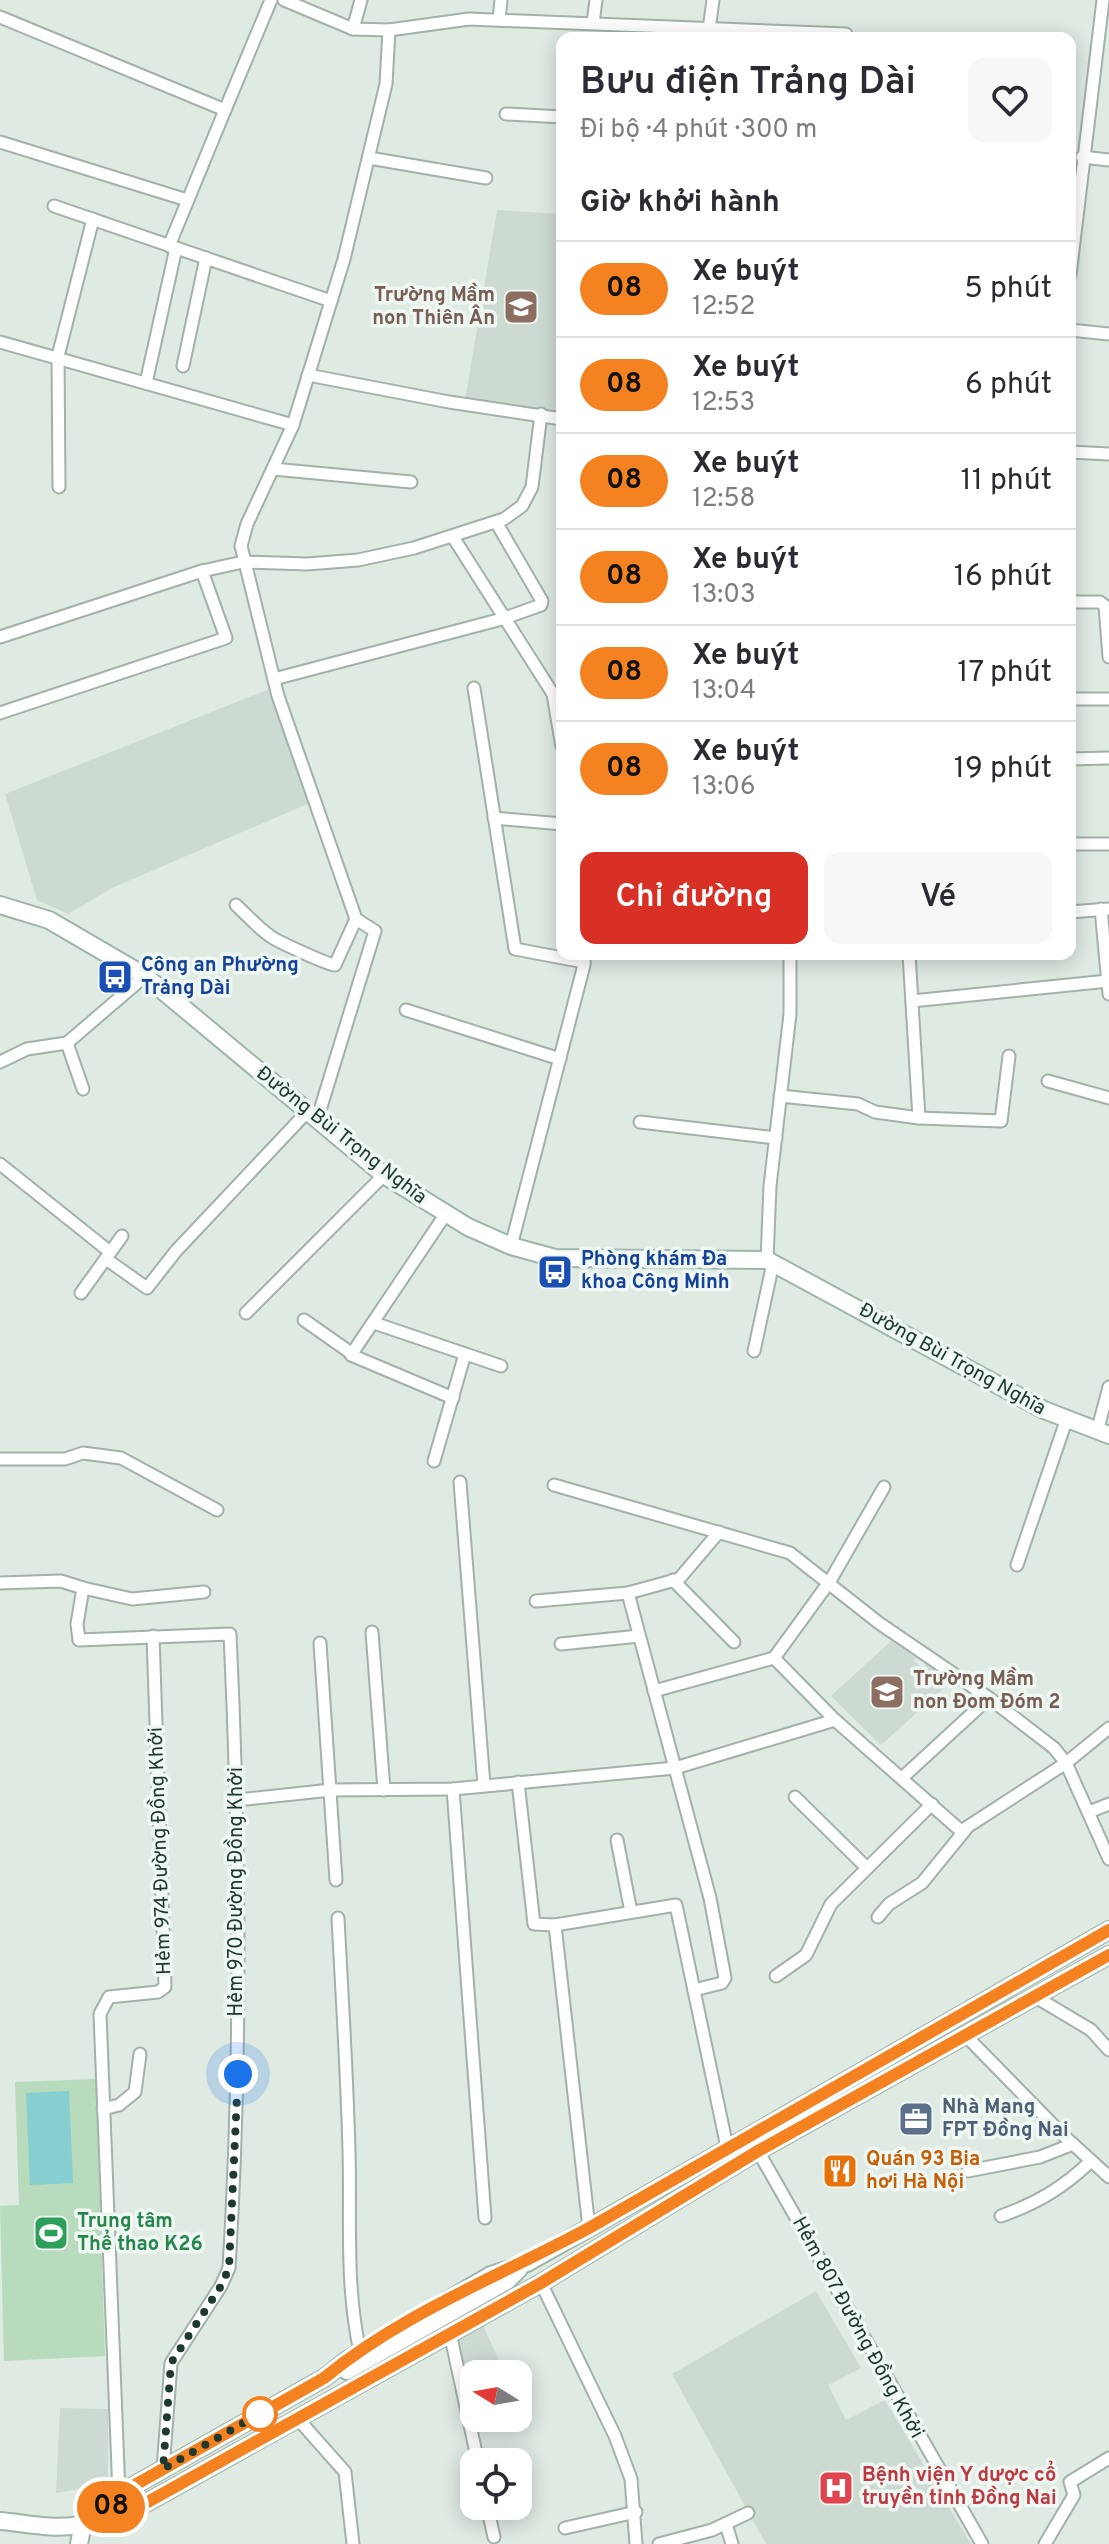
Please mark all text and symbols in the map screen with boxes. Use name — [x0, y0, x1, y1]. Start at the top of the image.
button: heart — [968, 58, 1052, 142]
text: Bưu điện Trảng Dài — [580, 59, 916, 108]
text: Đi bộ · 4 phút · 300 m — [580, 114, 817, 147]
text: Giờ khởi hành — [580, 185, 780, 222]
text: Xe buýt — [692, 254, 799, 291]
text: 08 — [606, 271, 642, 307]
text: 5 phút — [964, 271, 1052, 308]
place label: Trường Mầm non Thiên Ân — [372, 282, 495, 332]
school or university icon: Trường Mầm non Thiên Ân — [502, 288, 540, 326]
text: 12:52 — [692, 291, 755, 324]
text: Xe buýt — [692, 350, 799, 387]
text: 08 — [606, 367, 642, 403]
text: 6 phút — [965, 367, 1052, 404]
text: 12:53 — [692, 387, 755, 420]
text: Xe buýt — [692, 446, 799, 483]
text: 08 — [606, 463, 642, 499]
text: 11 phút — [960, 463, 1052, 500]
text: 12:58 — [692, 483, 756, 516]
text: Xe buýt — [692, 542, 799, 579]
text: 08 — [606, 559, 642, 595]
text: 16 phút — [954, 559, 1052, 596]
text: 13:03 — [692, 579, 756, 612]
text: Xe buýt — [692, 638, 799, 675]
text: 08 — [606, 655, 642, 691]
text: 17 phút — [957, 655, 1052, 692]
text: 13:04 — [692, 675, 756, 708]
text: Xe buýt — [692, 734, 799, 771]
text: 08 — [606, 751, 642, 787]
text: 19 phút — [954, 751, 1052, 788]
text: 13:06 — [692, 771, 755, 804]
button: Chỉ đường — [580, 852, 808, 944]
button: Vé — [824, 852, 1052, 944]
place label: Công an Phường Trảng Dài — [141, 953, 299, 1002]
bus stop icon: Công an Phường Trảng Dài — [96, 958, 134, 996]
street label: Đường Bùi Trọng Nghĩa — [250, 1061, 432, 1211]
place label: Phòng khám Đa khoa Công Minh — [581, 1247, 730, 1296]
bus stop icon: Phòng khám Đa khoa Công Minh — [536, 1253, 574, 1291]
street label: Đường Bùi Trọng Nghĩa — [854, 1298, 1050, 1422]
place label: Trường Mầm non Đom Đóm 2 — [913, 1666, 1060, 1716]
school or university icon: Trường Mầm non Đom Đóm 2 — [868, 1673, 906, 1711]
street label: Hẻm 974 Đường Đồng Khởi — [143, 1727, 178, 1975]
street label: Hẻm 970 Đường Đồng Khởi — [223, 1767, 250, 2017]
your location — [218, 2054, 258, 2094]
place label: Nhà Mạng FPT Đồng Nai — [942, 2095, 1069, 2144]
office icon: Nhà Mạng FPT Đồng Nai — [897, 2100, 935, 2138]
place label: Quán 93 Bia hơi Hà Nội — [866, 2147, 980, 2196]
restaurant icon: Quán 93 Bia hơi Hà Nội — [821, 2152, 859, 2190]
place label: Trung tâm Thể thao K26 — [77, 2209, 203, 2258]
street label: Hẻm 807 Đường Đồng Khởi — [785, 2212, 930, 2443]
sports icon: Trung tâm Thể thao K26 — [32, 2214, 70, 2252]
north arrow — [460, 2360, 532, 2432]
map controls — [460, 2360, 532, 2520]
unlabelled marker — [243, 2397, 277, 2431]
button: locate — [460, 2448, 532, 2520]
place label: Bệnh viện Y dược cổ truyền tỉnh Đồng Nai — [862, 2460, 1057, 2512]
hospital icon: Bệnh viện Y dược cổ truyền tỉnh Đồng Nai — [817, 2469, 855, 2507]
line badge: 08 — [75, 2481, 147, 2533]
text: 08 — [93, 2489, 129, 2525]

